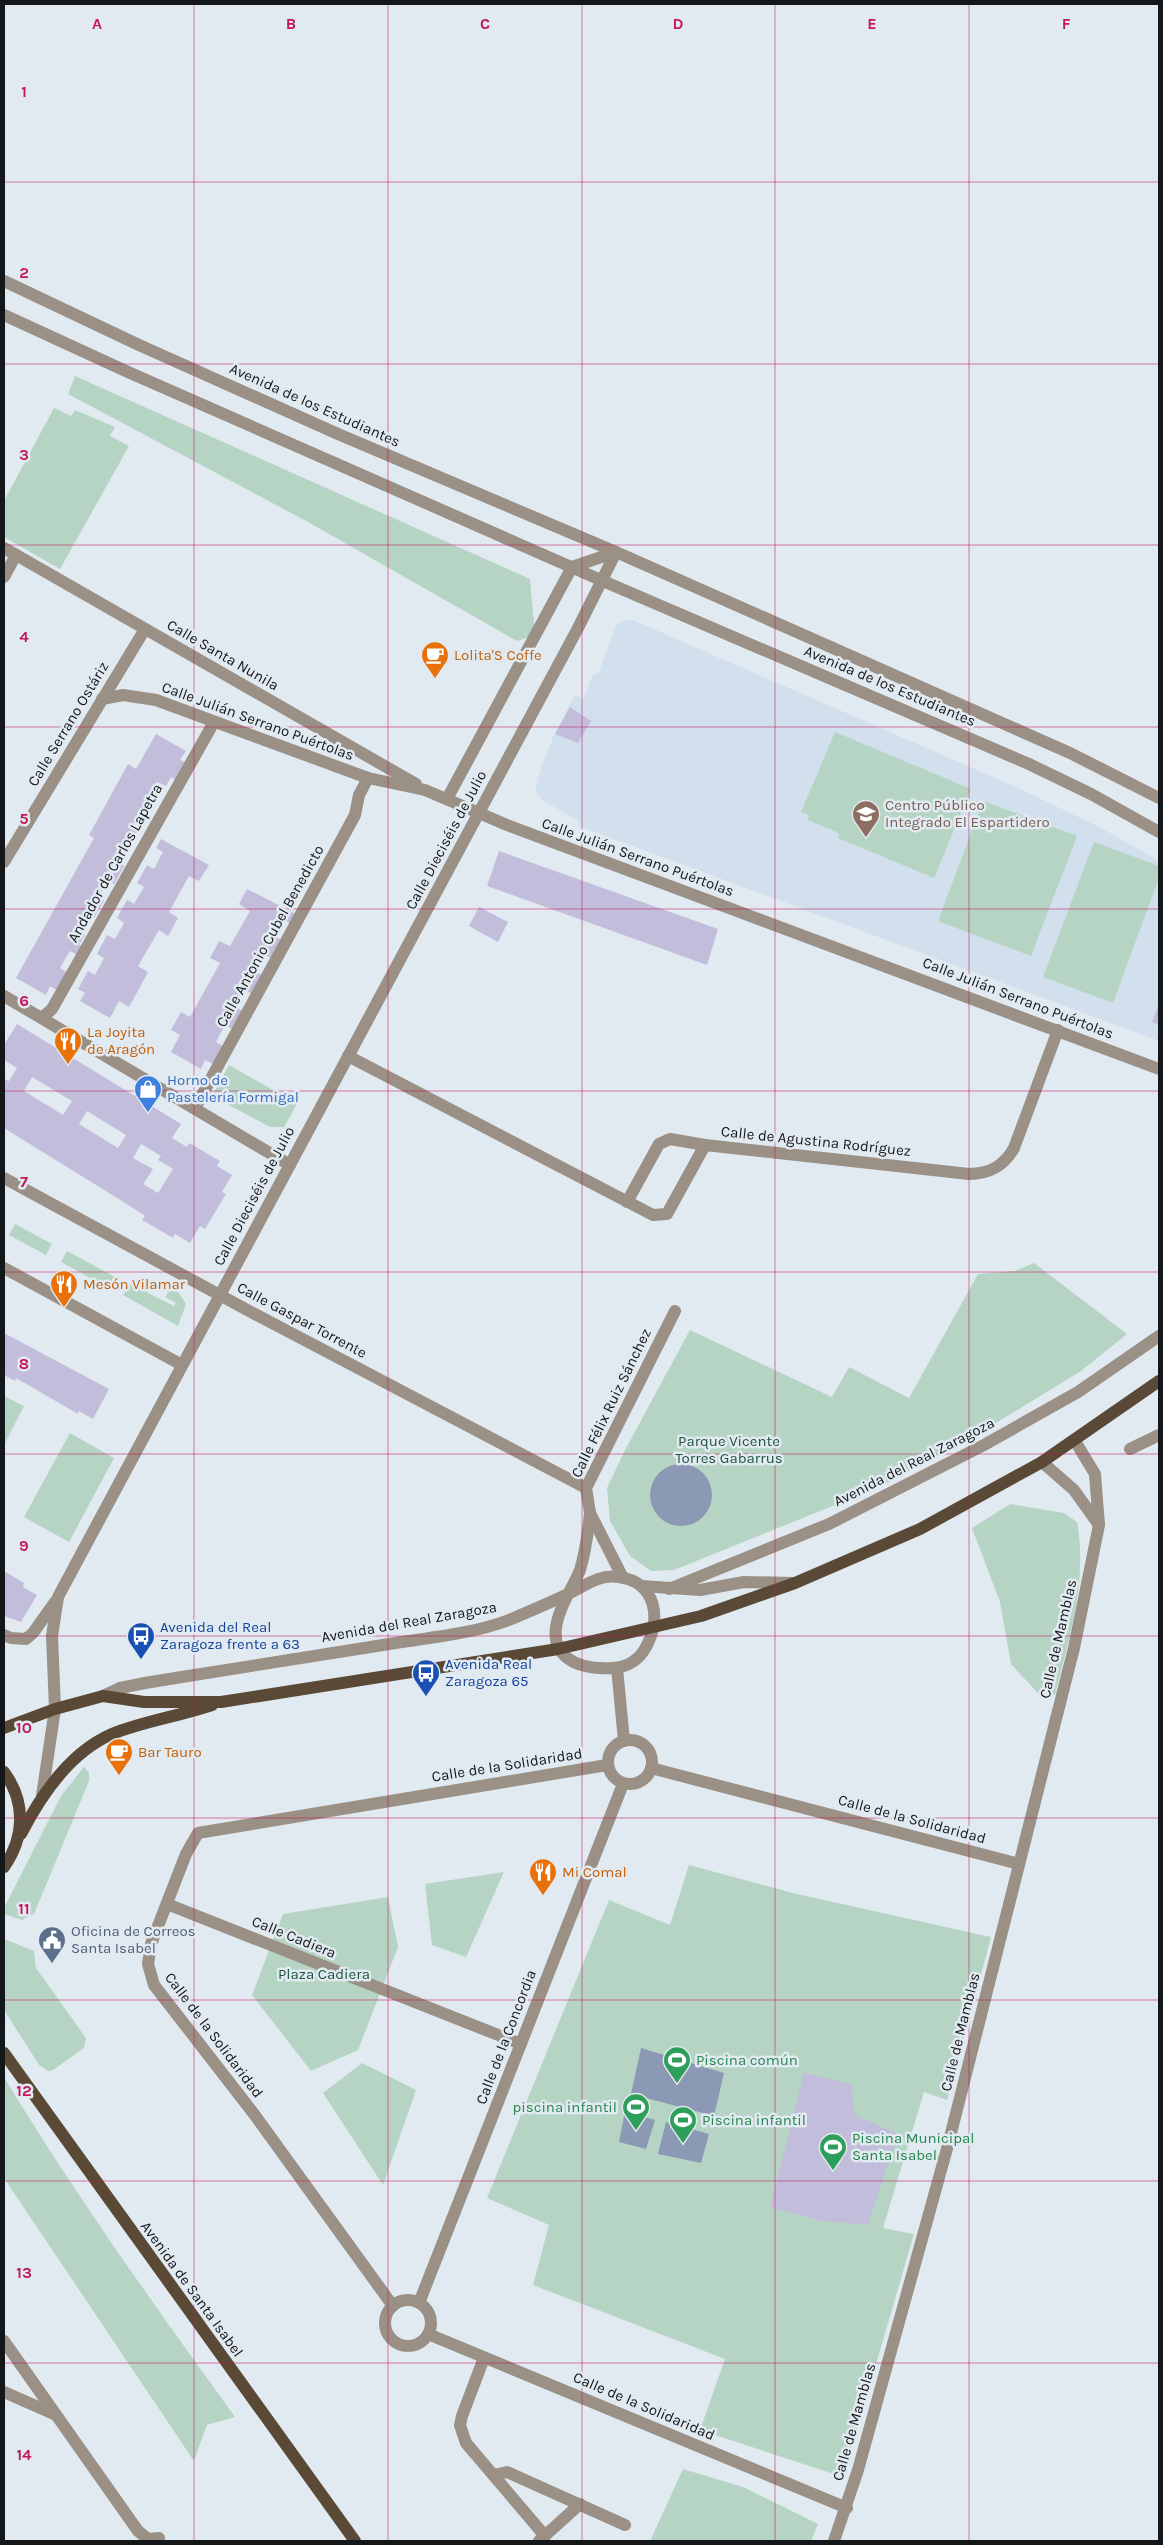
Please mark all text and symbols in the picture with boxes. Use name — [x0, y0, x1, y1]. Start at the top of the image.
text: A — [92, 14, 102, 33]
text: B — [286, 14, 296, 33]
text: C — [480, 14, 490, 33]
text: D — [673, 14, 684, 33]
text: E — [867, 14, 877, 33]
text: F — [1062, 14, 1071, 33]
text: 1 — [21, 82, 27, 101]
text: 2 — [19, 263, 29, 282]
street label: Avenida de los Estudiantes — [227, 359, 403, 451]
text: 3 — [19, 445, 29, 464]
street label: Calle Santa Nunila — [164, 616, 282, 694]
text: 4 — [19, 627, 29, 646]
cafe icon: Lolita'S Coffe — [420, 640, 450, 679]
street label: Avenida de los Estudiantes — [801, 642, 979, 730]
place label: Lolita'S Coffe — [454, 646, 542, 664]
street label: Calle Serrano Ostáriz — [24, 658, 112, 790]
street label: Calle Julián Serrano Puértolas — [159, 678, 357, 764]
street label: Calle Dieciséis de Julio — [402, 767, 490, 913]
street label: Andador de Carlos Lapetra — [64, 780, 166, 946]
place label: Centro Público Integrado El Espartidero — [885, 796, 1050, 831]
school or university icon: Centro Público Integrado El Espartidero — [851, 799, 881, 838]
text: 5 — [19, 809, 29, 828]
street label: Calle Julián Serrano Puértolas — [539, 814, 737, 900]
street label: Calle Antonio Cubel Benedicto — [212, 842, 328, 1030]
street label: Calle Julián Serrano Puértolas — [920, 953, 1116, 1043]
text: 6 — [19, 991, 29, 1010]
place label: La Joyita de Aragón — [87, 1023, 155, 1058]
restaurant icon: La Joyita de Aragón — [53, 1026, 83, 1065]
place label: Horno de Pastelería Formigal — [167, 1071, 299, 1106]
shop icon: Horno de Pastelería Formigal — [133, 1074, 163, 1113]
street label: Calle de Agustina Rodríguez — [720, 1122, 912, 1160]
street label: Calle Dieciséis de Julio — [210, 1123, 298, 1269]
text: 7 — [20, 1172, 28, 1191]
restaurant icon: Mesón Vilamar — [49, 1269, 79, 1308]
place label: Mesón Vilamar — [83, 1275, 186, 1293]
street label: Calle Gaspar Torrente — [234, 1278, 370, 1362]
street label: Calle Félix Ruiz Sánchez — [567, 1326, 655, 1480]
text: 8 — [19, 1354, 29, 1373]
street label: Avenida del Real Zaragoza — [831, 1414, 997, 1510]
park label: Parque Vicente Torres Gabarrus — [675, 1432, 783, 1467]
text: 9 — [19, 1536, 29, 1555]
street label: Calle de Mamblas — [1036, 1578, 1080, 1700]
street label: Avenida del Real Zaragoza — [320, 1598, 498, 1646]
place label: Avenida del Real Zaragoza frente a 63 — [160, 1618, 300, 1653]
bus stop icon: Avenida del Real Zaragoza frente a 63 — [126, 1621, 156, 1660]
place label: Avenida Real Zaragoza 65 — [445, 1655, 532, 1690]
bus stop icon: Avenida Real Zaragoza 65 — [411, 1658, 441, 1697]
text: 10 — [16, 1718, 32, 1737]
cafe icon: Bar Tauro — [104, 1737, 134, 1776]
place label: Bar Tauro — [138, 1743, 202, 1761]
street label: Calle de la Solidaridad — [430, 1744, 584, 1786]
street label: Calle de la Solidaridad — [836, 1791, 988, 1847]
restaurant icon: Mi Comal — [528, 1857, 558, 1896]
place label: Mi Comal — [562, 1863, 627, 1881]
text: 11 — [18, 1899, 30, 1918]
street label: Calle Cadiera — [249, 1912, 339, 1962]
place label: Oficina de Correos Santa Isabel — [71, 1922, 196, 1957]
public building icon: Oficina de Correos Santa Isabel — [37, 1925, 67, 1964]
park label: Plaza Cadiera — [278, 1965, 370, 1983]
street label: Calle de la Concordia — [472, 1967, 540, 2107]
street label: Calle de la Solidaridad — [161, 1969, 267, 2101]
street label: Calle de Mamblas — [937, 1971, 983, 2093]
sports icon: Piscina común — [662, 2045, 692, 2084]
place label: Piscina común — [696, 2051, 798, 2069]
text: 12 — [16, 2081, 32, 2100]
sports icon: piscina infantil — [621, 2092, 651, 2131]
place label: piscina infantil — [513, 2098, 617, 2116]
sports icon: Piscina infantil — [668, 2105, 698, 2144]
place label: Piscina infantil — [702, 2111, 806, 2129]
place label: Piscina Municipal Santa Isabel — [852, 2129, 974, 2164]
sports icon: Piscina Municipal Santa Isabel — [818, 2132, 848, 2171]
street label: Avenida de Santa Isabel — [137, 2218, 247, 2360]
text: 13 — [16, 2263, 32, 2282]
street label: Calle de Mamblas — [829, 2361, 879, 2483]
street label: Calle de la Solidaridad — [570, 2368, 718, 2444]
text: 14 — [16, 2445, 32, 2464]

